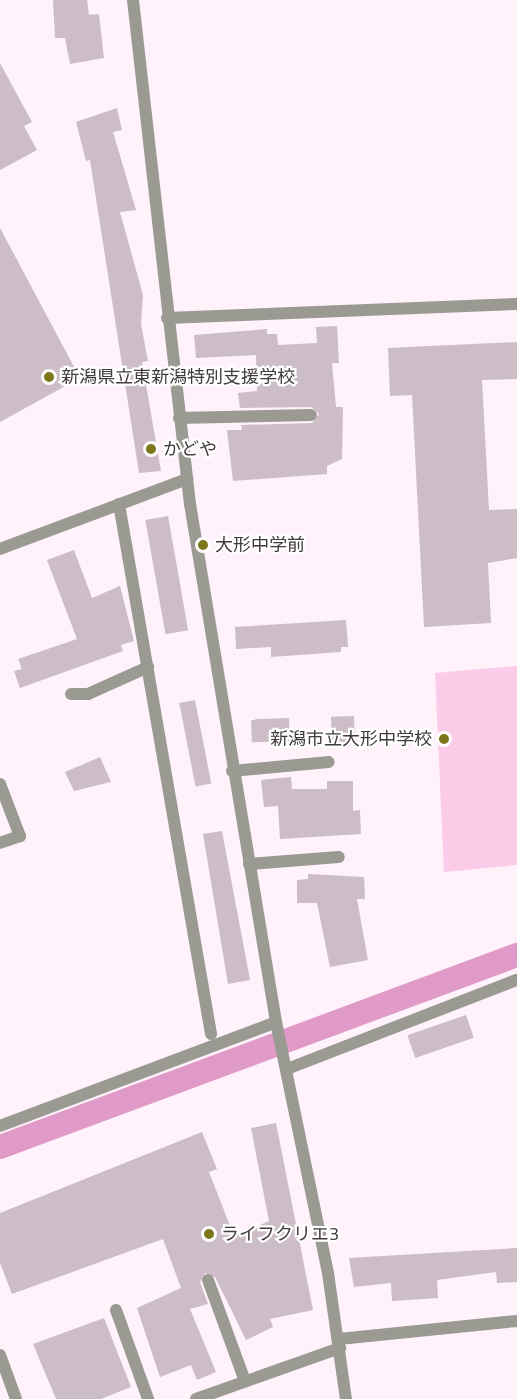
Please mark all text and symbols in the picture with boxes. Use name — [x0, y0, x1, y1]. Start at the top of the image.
place label: 新潟県立東新潟特別支援学校 — [61, 366, 295, 388]
marker: 新潟県立東新潟特別支援学校 — [42, 370, 56, 384]
place label: かどや — [163, 438, 217, 460]
marker: かどや — [144, 442, 158, 456]
place label: 大形中学前 — [215, 534, 305, 556]
marker: 大形中学前 — [196, 538, 210, 552]
place label: 新潟市立大形中学校 — [270, 728, 432, 750]
marker: 新潟市立大形中学校 — [437, 732, 451, 746]
place label: ライフクリエ3 — [221, 1223, 339, 1245]
marker: ライフクリエ3 — [202, 1227, 216, 1241]

